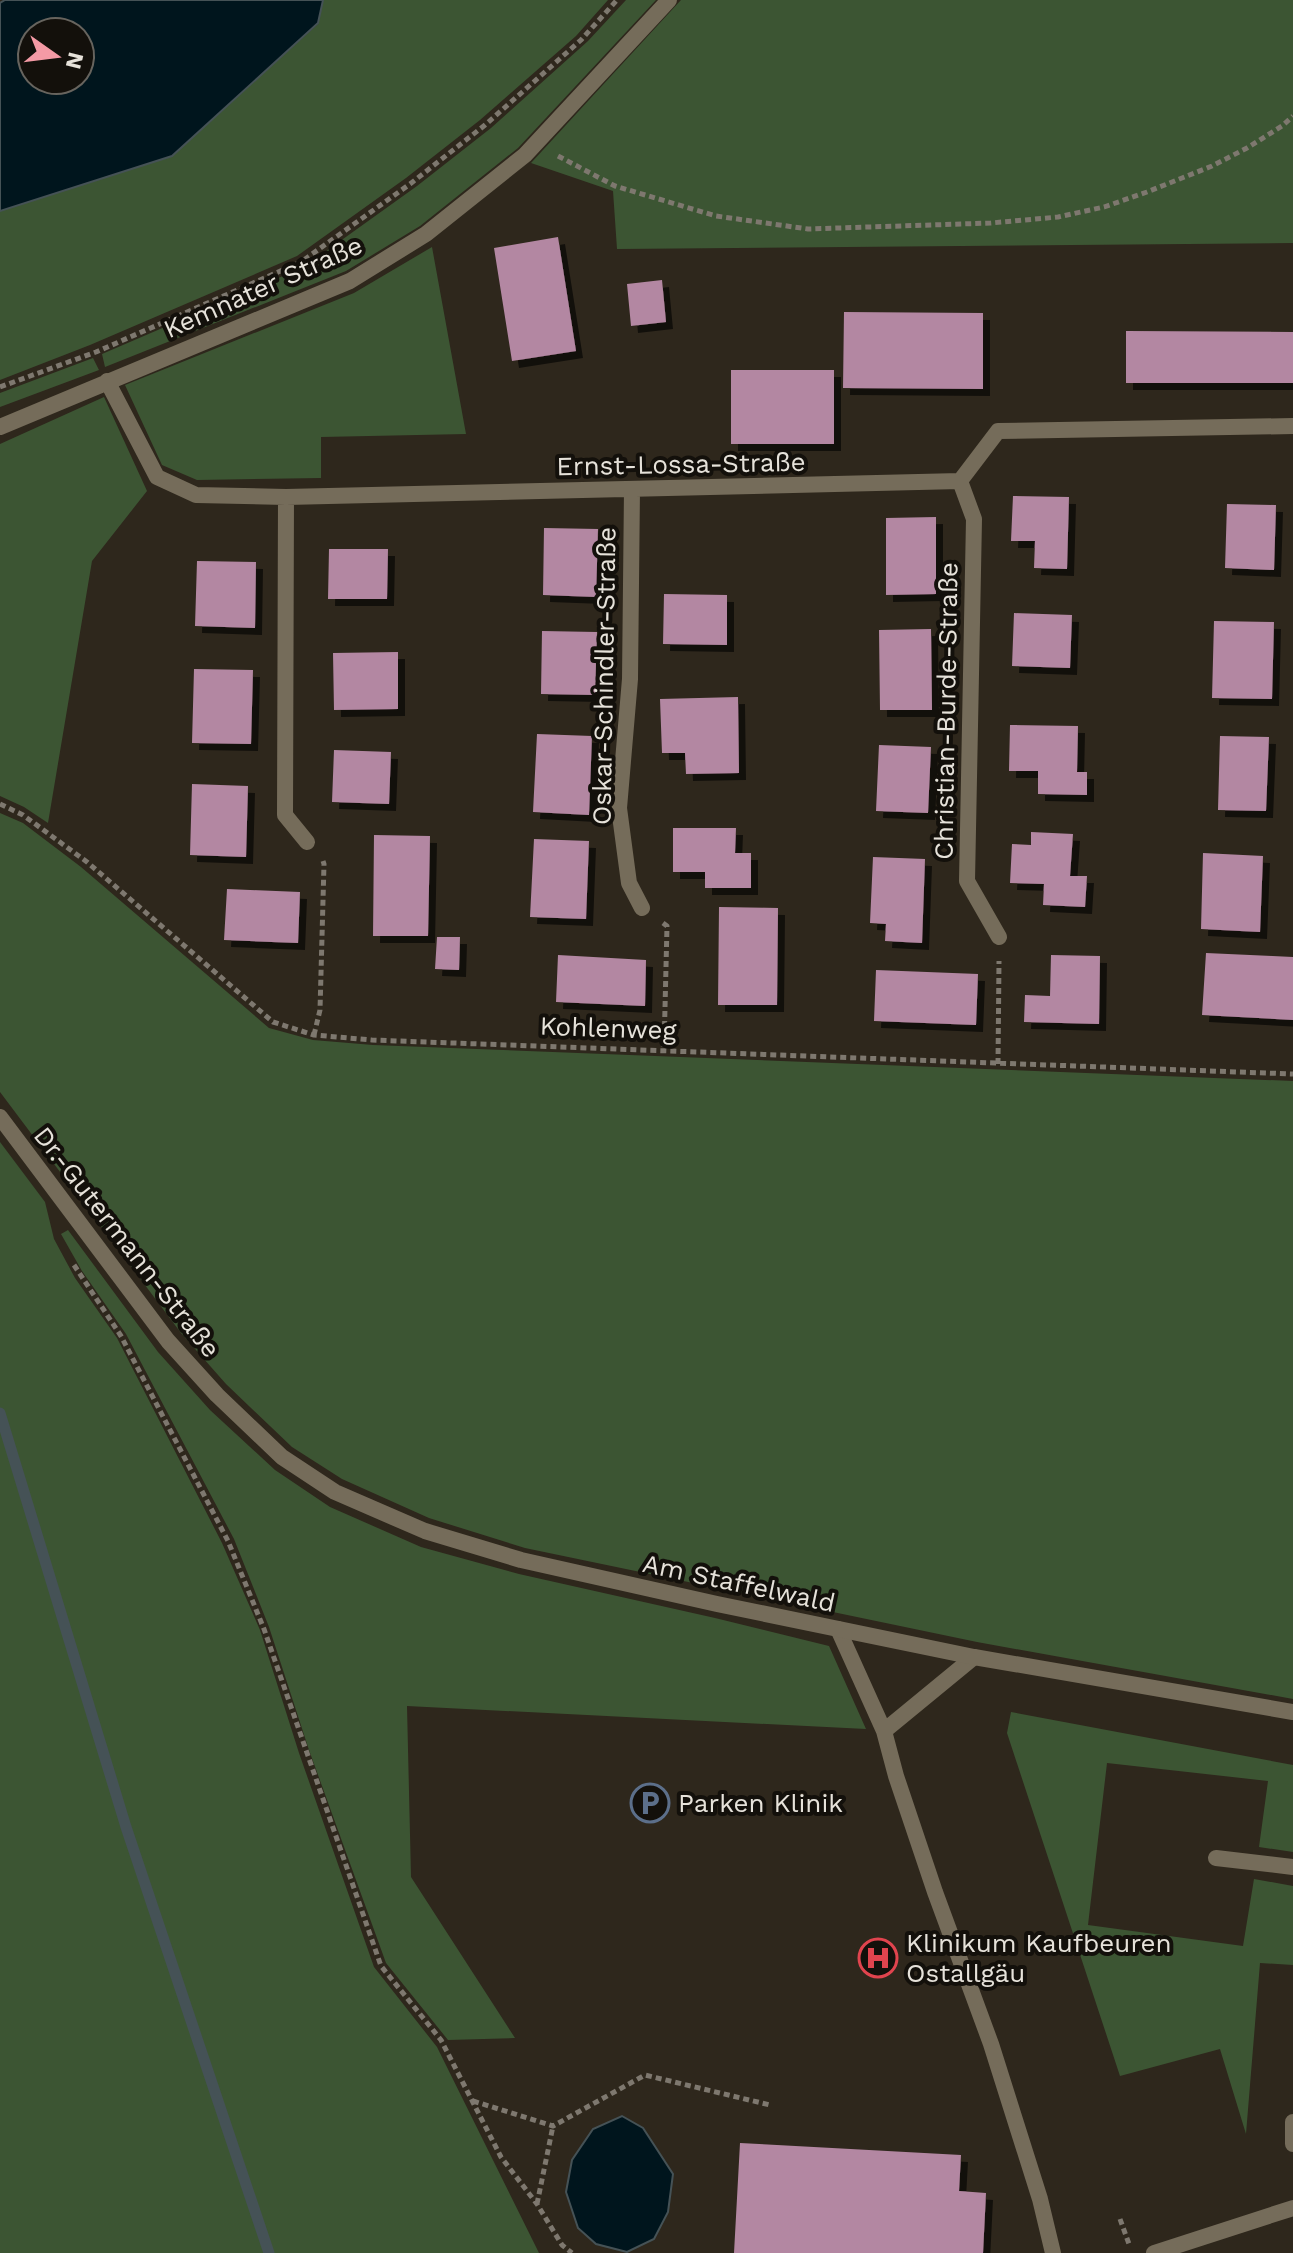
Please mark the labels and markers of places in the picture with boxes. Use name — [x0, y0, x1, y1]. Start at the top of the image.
parking icon: Parken Klinik — [629, 1782, 671, 1824]
place label: Parken Klinik — [678, 1788, 843, 1818]
place label: Klinikum Kaufbeuren Ostallgäu — [906, 1928, 1172, 1988]
hospital icon: Klinikum Kaufbeuren Ostallgäu — [857, 1937, 899, 1979]

